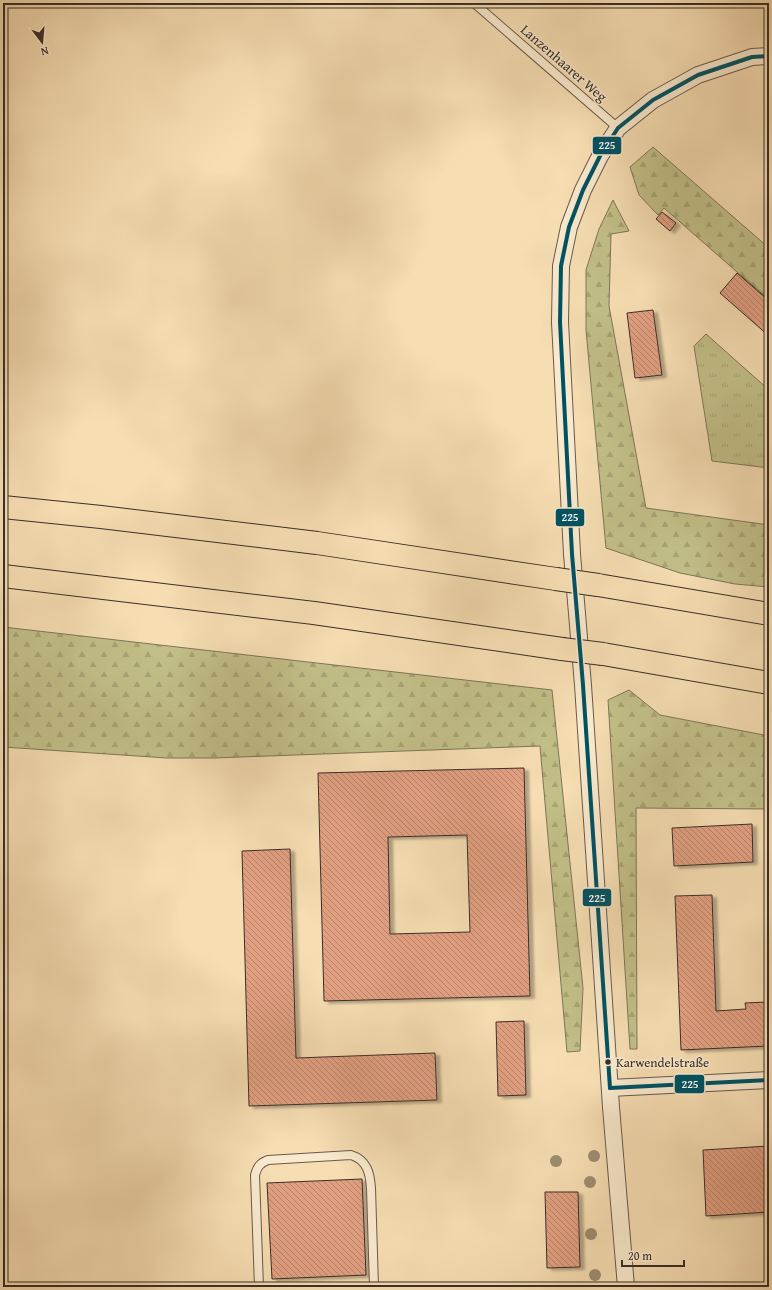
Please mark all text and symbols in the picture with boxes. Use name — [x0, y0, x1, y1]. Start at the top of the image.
street label: Lanzenhaarer Weg — [516, 20, 612, 106]
north arrow — [22, 22, 62, 62]
text: N — [38, 43, 50, 60]
line badge: 225 — [592, 136, 622, 155]
text: 225 — [598, 137, 616, 153]
line badge: 225 — [555, 508, 585, 527]
text: 225 — [561, 509, 579, 525]
line badge: 225 — [582, 888, 612, 907]
text: 225 — [588, 890, 606, 906]
place label: Karwendelstraße — [616, 1053, 709, 1072]
marker: Karwendelstraße — [603, 1057, 613, 1067]
line badge: 225 — [674, 1074, 705, 1094]
text: 225 — [681, 1076, 699, 1092]
scale bar — [622, 1242, 684, 1268]
text: 20 m — [628, 1247, 652, 1264]

